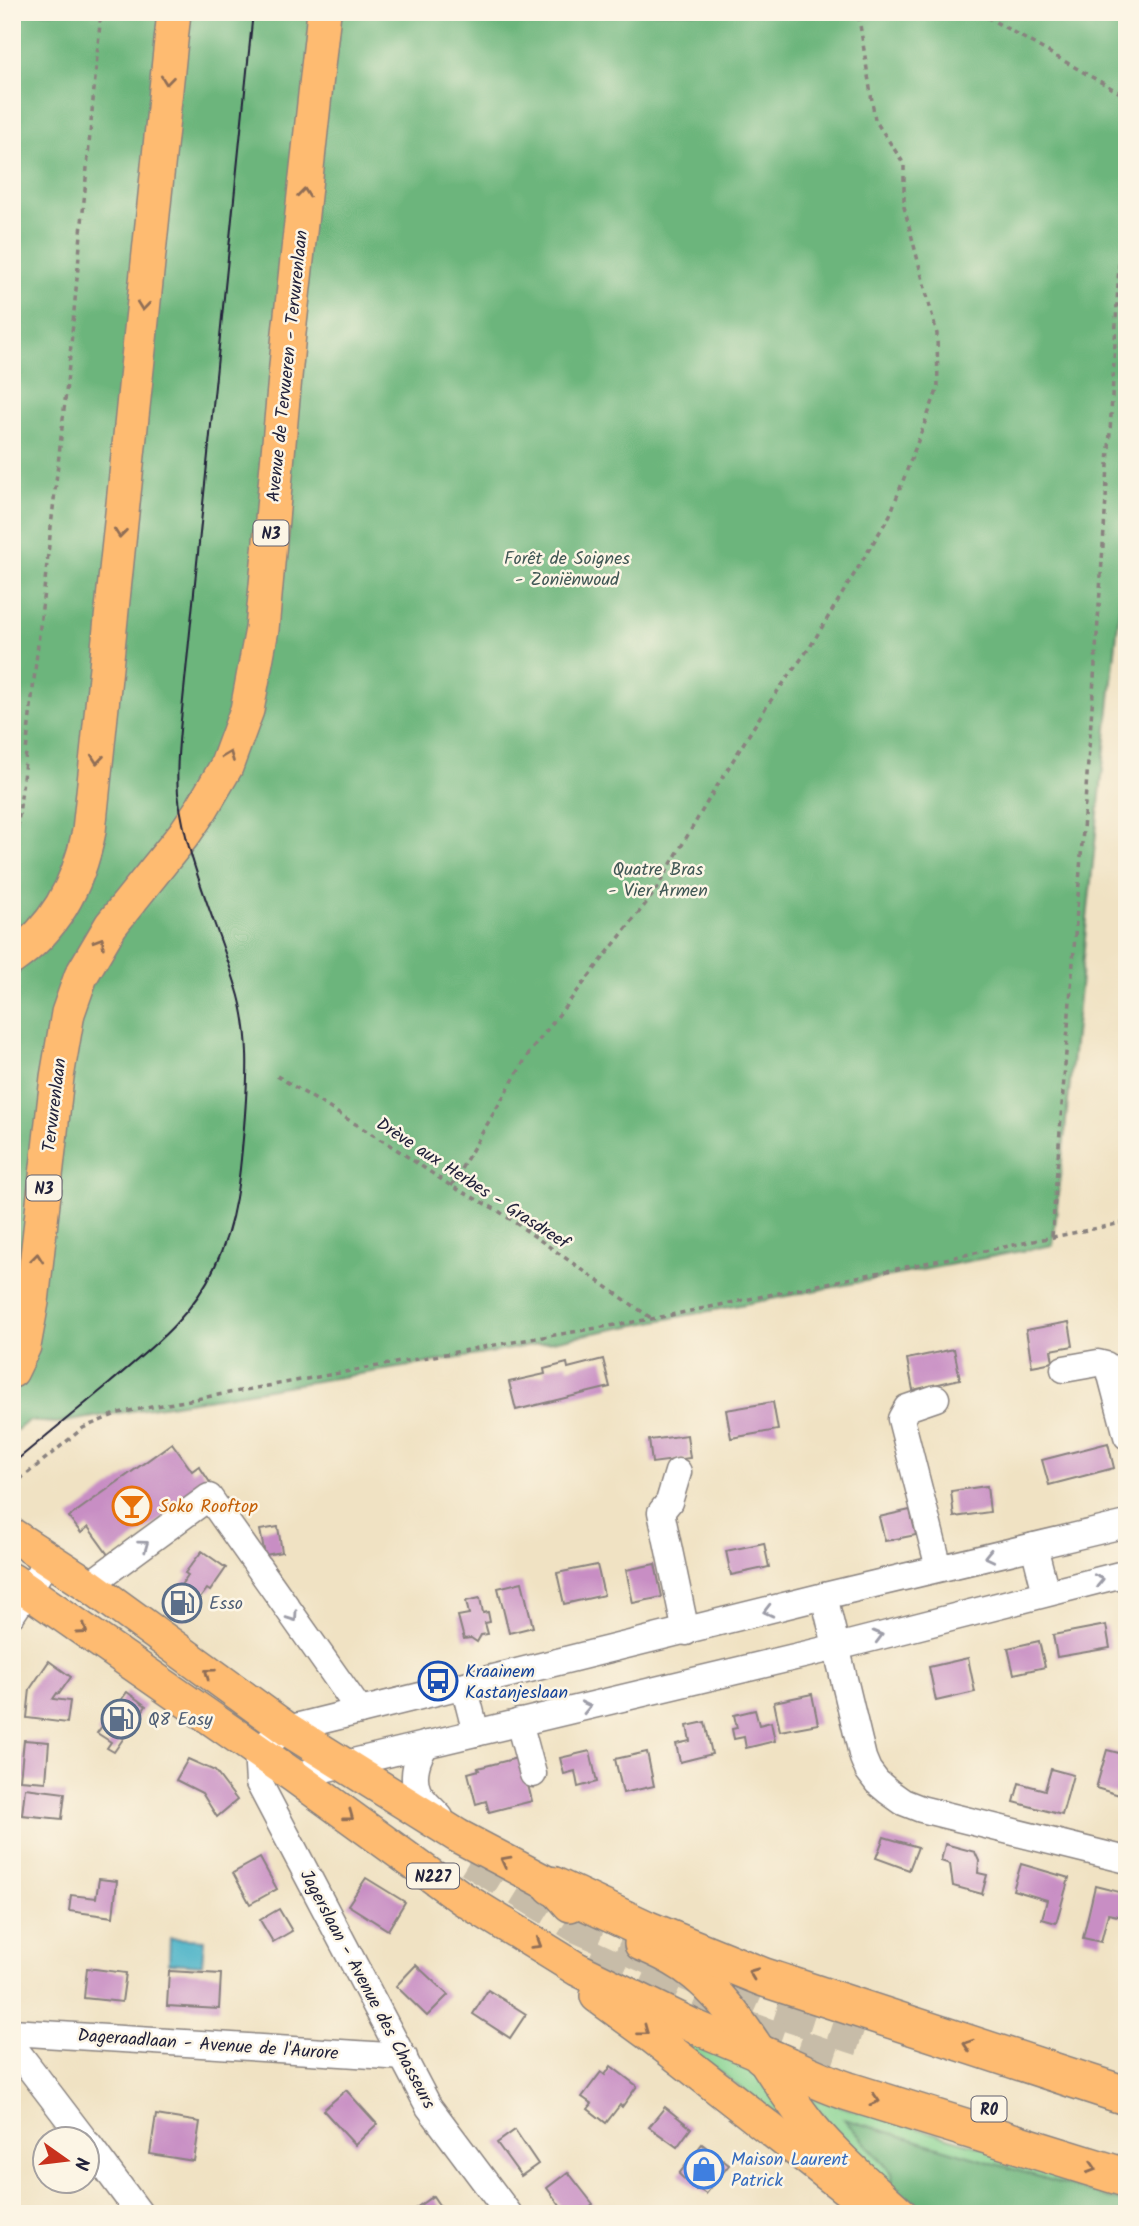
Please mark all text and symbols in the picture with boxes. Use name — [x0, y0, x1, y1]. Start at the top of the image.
one-way arrow — [160, 75, 175, 86]
one-way arrow — [296, 187, 311, 198]
street label: Avenue de Tervueren - Tervurenlaan — [260, 229, 317, 504]
one-way arrow — [136, 301, 151, 312]
road number: N3 — [254, 520, 288, 546]
one-way arrow — [113, 528, 128, 539]
park label: Forêt de Soignes - Zoniënwoud — [504, 545, 630, 595]
one-way arrow — [221, 751, 235, 763]
one-way arrow — [89, 753, 104, 765]
park label: Quatre Bras - Vier Armen — [608, 856, 708, 906]
one-way arrow — [91, 937, 104, 950]
street label: Tervurenlaan — [35, 1057, 76, 1154]
street label: Drève aux Herbes - Grasdreef — [370, 1111, 576, 1259]
road number: N3 — [26, 1176, 61, 1200]
one-way arrow — [29, 1252, 44, 1264]
bar icon: Soko Rooftop — [111, 1485, 153, 1527]
place label: Soko Rooftop — [159, 1493, 258, 1522]
one-way arrow — [136, 1540, 149, 1553]
one-way arrow — [983, 1548, 995, 1563]
one-way arrow — [1093, 1574, 1105, 1588]
fuel station icon: Esso — [161, 1582, 203, 1624]
place label: Esso — [209, 1590, 243, 1619]
one-way arrow — [762, 1603, 774, 1617]
one-way arrow — [285, 1609, 297, 1622]
one-way arrow — [76, 1622, 89, 1635]
one-way arrow — [872, 1630, 884, 1644]
place label: Kraainem Kastanjeslaan — [465, 1658, 568, 1708]
bus stop icon: Kraainem Kastanjeslaan — [417, 1660, 459, 1702]
one-way arrow — [204, 1669, 217, 1681]
fuel station icon: Q8 Easy — [100, 1698, 142, 1740]
one-way arrow — [580, 1700, 592, 1715]
place label: Q8 Easy — [148, 1706, 213, 1735]
one-way arrow — [341, 1807, 354, 1820]
one-way arrow — [500, 1856, 513, 1869]
road number: N227 — [407, 1864, 459, 1888]
street label: Jagerslaan - Avenue des Chasseurs — [291, 1865, 442, 2115]
one-way arrow — [529, 1935, 542, 1948]
one-way arrow — [747, 1967, 759, 1981]
street label: Dageraadlaan - Avenue de l'Aurore — [76, 2022, 339, 2069]
one-way arrow — [636, 2022, 649, 2035]
one-way arrow — [963, 2039, 975, 2053]
one-way arrow — [868, 2092, 880, 2106]
road number: R0 — [972, 2096, 1006, 2122]
north arrow — [32, 2124, 102, 2194]
place label: Maison Laurent Patrick — [731, 2146, 849, 2196]
shop icon: Maison Laurent Patrick — [683, 2148, 725, 2190]
text: N — [65, 2154, 97, 2173]
one-way arrow — [1086, 2159, 1098, 2174]

